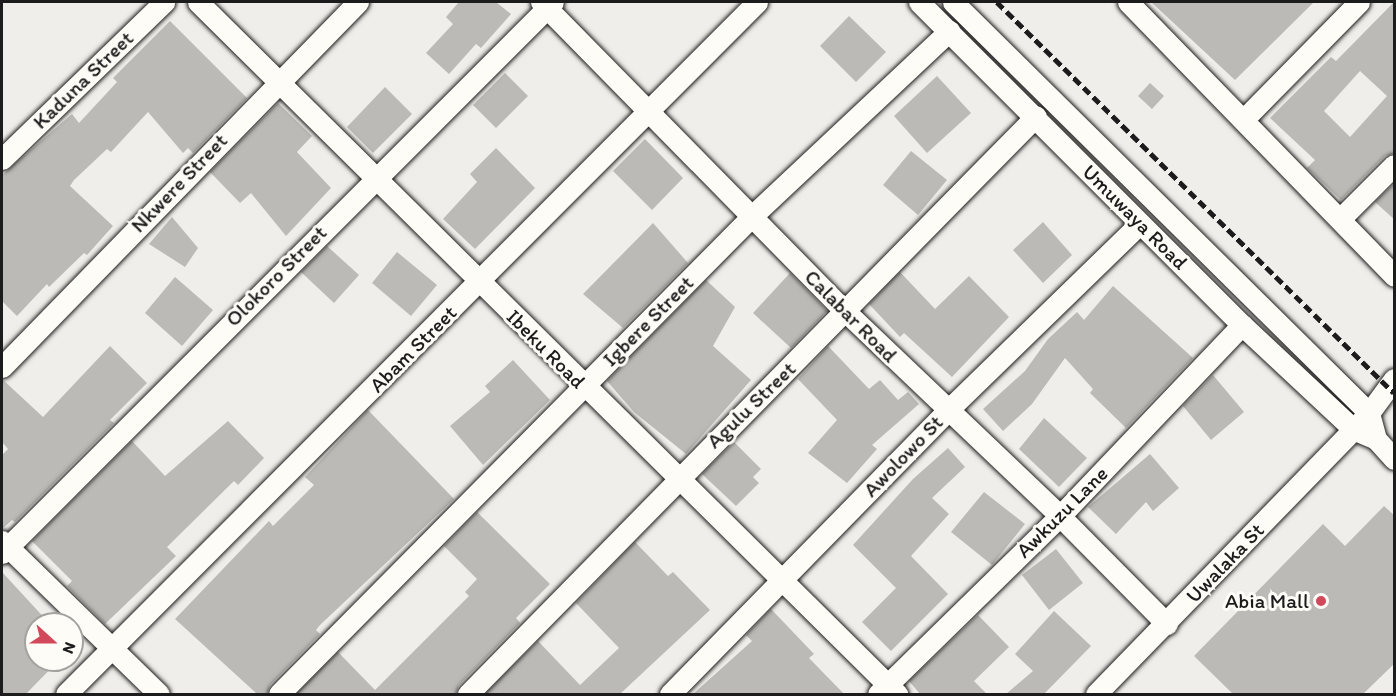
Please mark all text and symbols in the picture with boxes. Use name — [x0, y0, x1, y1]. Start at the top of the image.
street label: Kaduna Street — [28, 26, 138, 134]
street label: Nkwere Street — [126, 128, 232, 238]
street label: Umuwaya Road — [1077, 159, 1193, 275]
street label: Olokoro Street — [220, 220, 332, 332]
street label: Calabar Road — [799, 264, 903, 368]
street label: Igbere Street — [597, 270, 699, 372]
street label: Abam Street — [364, 300, 462, 398]
street label: Ibeku Road — [501, 304, 591, 394]
street label: Agulu Street — [701, 357, 801, 453]
street label: Awolowo St — [858, 410, 948, 502]
street label: Awkuzu Lane — [1011, 461, 1113, 563]
street label: Uwalaka St — [1181, 518, 1269, 608]
place label: Abia Mall — [1225, 588, 1309, 614]
marker: Abia Mall — [1314, 594, 1328, 608]
north arrow — [24, 612, 84, 672]
text: N — [59, 639, 80, 656]

